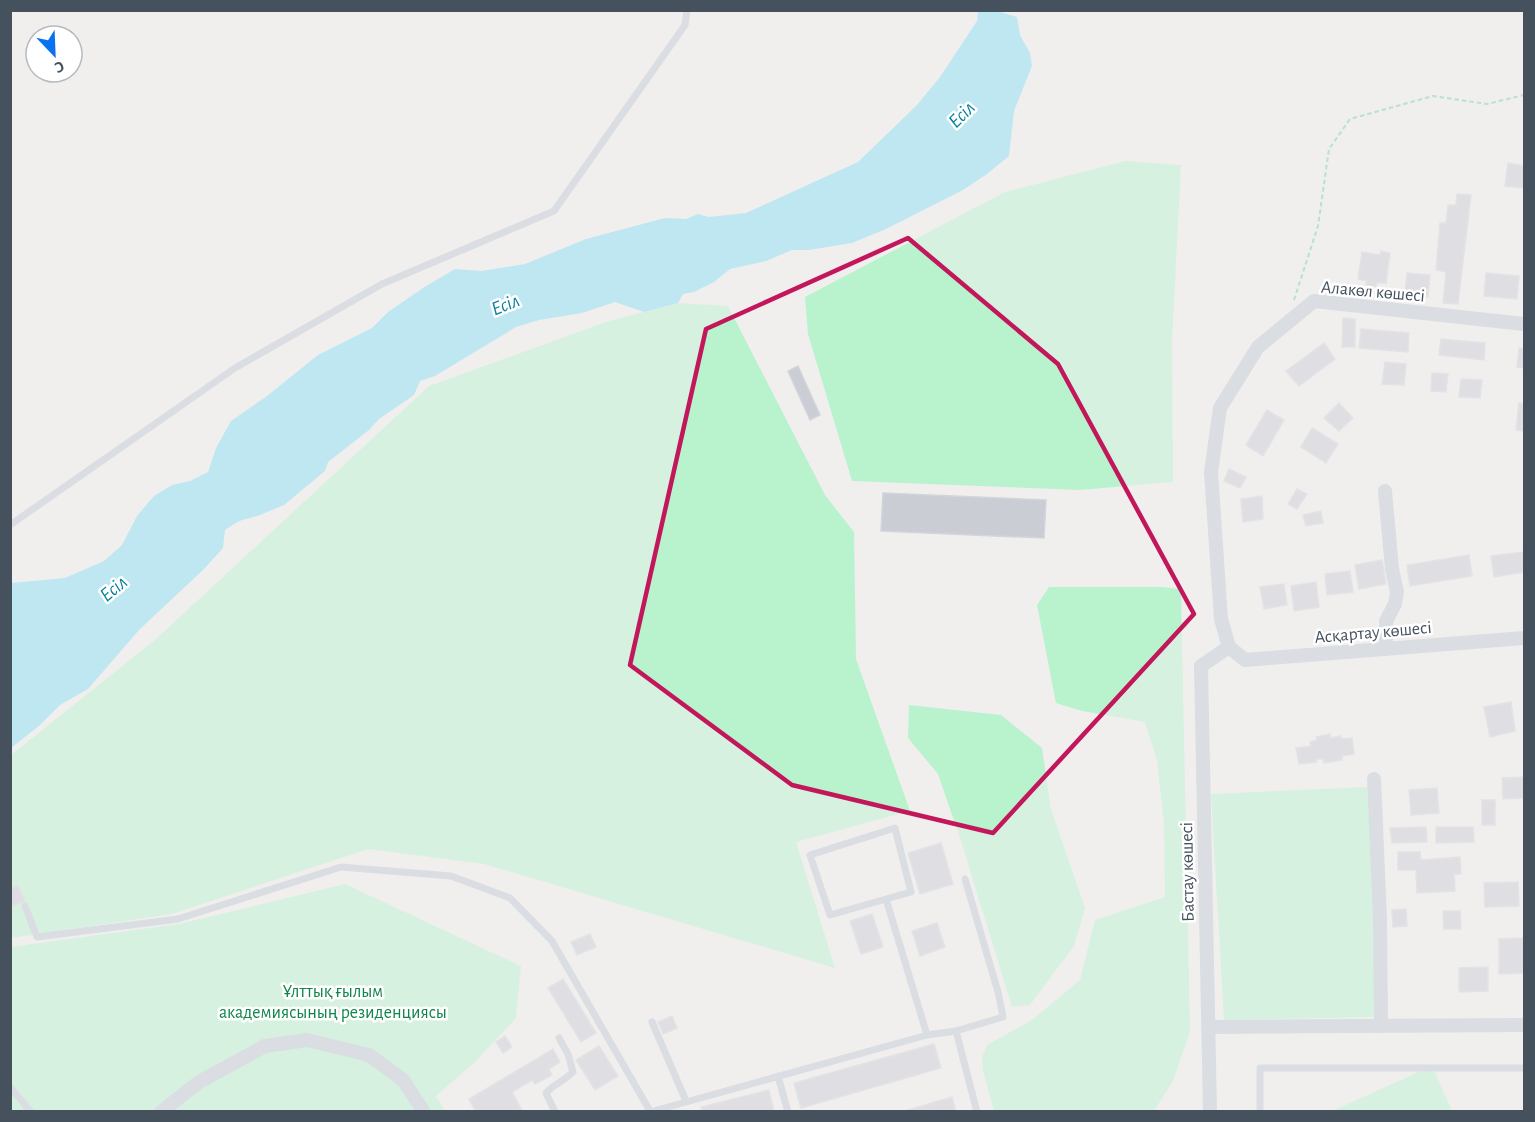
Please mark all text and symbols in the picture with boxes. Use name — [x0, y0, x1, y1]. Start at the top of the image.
north arrow — [24, 24, 84, 84]
text: С — [52, 58, 67, 76]
water label: Есіл — [945, 98, 979, 132]
street label: Алакөл көшесі — [1320, 278, 1426, 306]
water label: Есіл — [488, 290, 522, 320]
water label: Есіл — [96, 572, 131, 606]
street label: Асқартау көшесі — [1314, 619, 1432, 647]
street label: Бастау көшесі — [1178, 822, 1198, 922]
park label: Ұлттық ғылым академиясының резиденциясы — [219, 983, 447, 1022]

